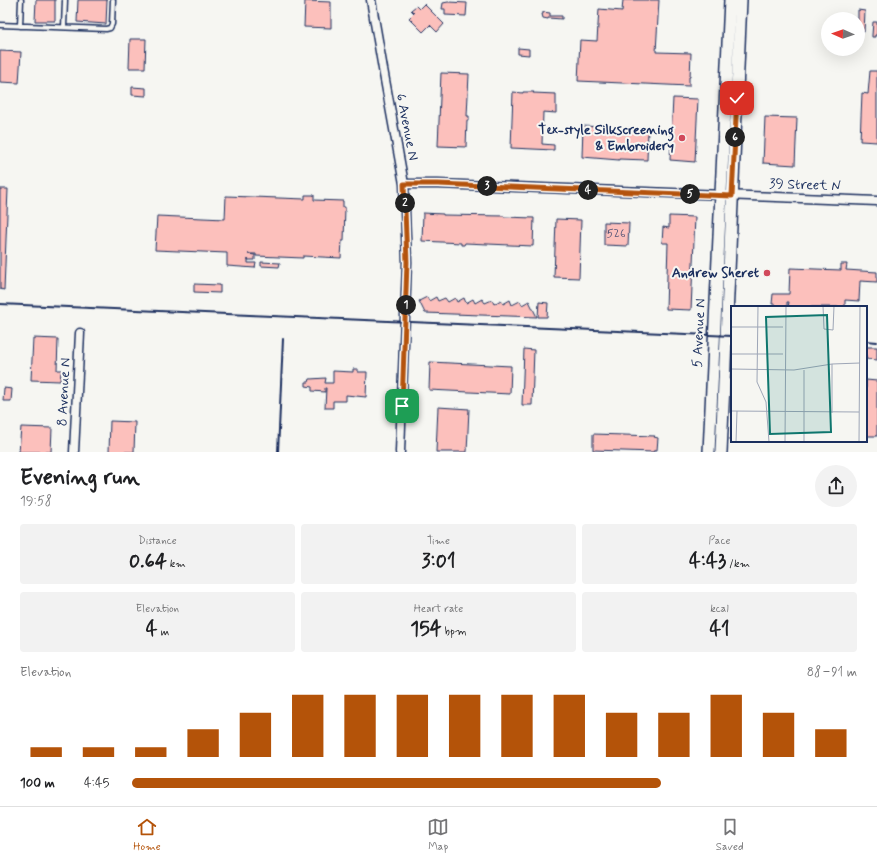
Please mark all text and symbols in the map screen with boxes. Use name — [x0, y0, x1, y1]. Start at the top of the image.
north arrow — [821, 12, 865, 56]
map controls — [821, 12, 865, 56]
pin — [720, 81, 754, 115]
icon: check — [726, 87, 748, 109]
street label: 6 Avenue N — [392, 92, 422, 162]
place label: Tex-style Silkscreening & Embroidery — [538, 121, 675, 155]
pin: 6 — [725, 127, 745, 147]
text: 6 — [732, 130, 738, 144]
marker: Tex-style Silkscreening & Embroidery — [677, 133, 687, 143]
street label: 39 Street N — [769, 175, 841, 195]
pin: 3 — [477, 176, 497, 196]
text: 3 — [485, 179, 489, 193]
pin: 4 — [578, 180, 598, 200]
text: 4 — [585, 183, 591, 197]
pin: 5 — [680, 184, 700, 204]
text: 5 — [687, 187, 693, 201]
pin: 2 — [395, 193, 415, 213]
text: 2 — [402, 196, 408, 210]
house number: 526 — [606, 226, 626, 242]
place label: Andrew Sheret — [672, 264, 760, 282]
marker: Andrew Sheret — [762, 268, 772, 278]
pin: 1 — [396, 295, 416, 315]
text: 1 — [404, 298, 408, 312]
street label: 5 Avenue N — [688, 298, 710, 368]
inset map — [731, 306, 867, 442]
street label: 8 Avenue N — [53, 357, 75, 427]
pin — [385, 389, 419, 423]
icon: arrive — [391, 395, 413, 417]
text: Evening run — [20, 464, 140, 492]
button: share — [815, 465, 857, 507]
text: 19:58 — [20, 493, 52, 510]
text: Distance — [138, 534, 177, 548]
text: Time — [427, 534, 450, 548]
text: Pace — [709, 534, 730, 548]
text: 0.64 — [129, 548, 167, 575]
text: 3:01 — [421, 548, 456, 575]
text: 4:43 — [689, 548, 726, 575]
text: km — [167, 557, 186, 571]
text: /km — [726, 557, 750, 571]
text: Elevation — [136, 602, 179, 616]
text: Heart rate — [414, 602, 463, 616]
text: kcal — [710, 602, 729, 616]
text: 4 — [146, 616, 157, 643]
text: 154 — [410, 616, 442, 643]
text: 41 — [709, 616, 730, 643]
text: m — [157, 625, 169, 639]
text: bpm — [442, 625, 467, 639]
text: Elevation — [20, 664, 71, 681]
text: 88–91 m — [807, 664, 857, 681]
text: 100 m — [20, 775, 55, 792]
text: 4:45 — [84, 775, 110, 792]
tab: Home — [133, 816, 161, 854]
tab: Map — [427, 816, 449, 854]
tab: Saved — [716, 816, 744, 854]

